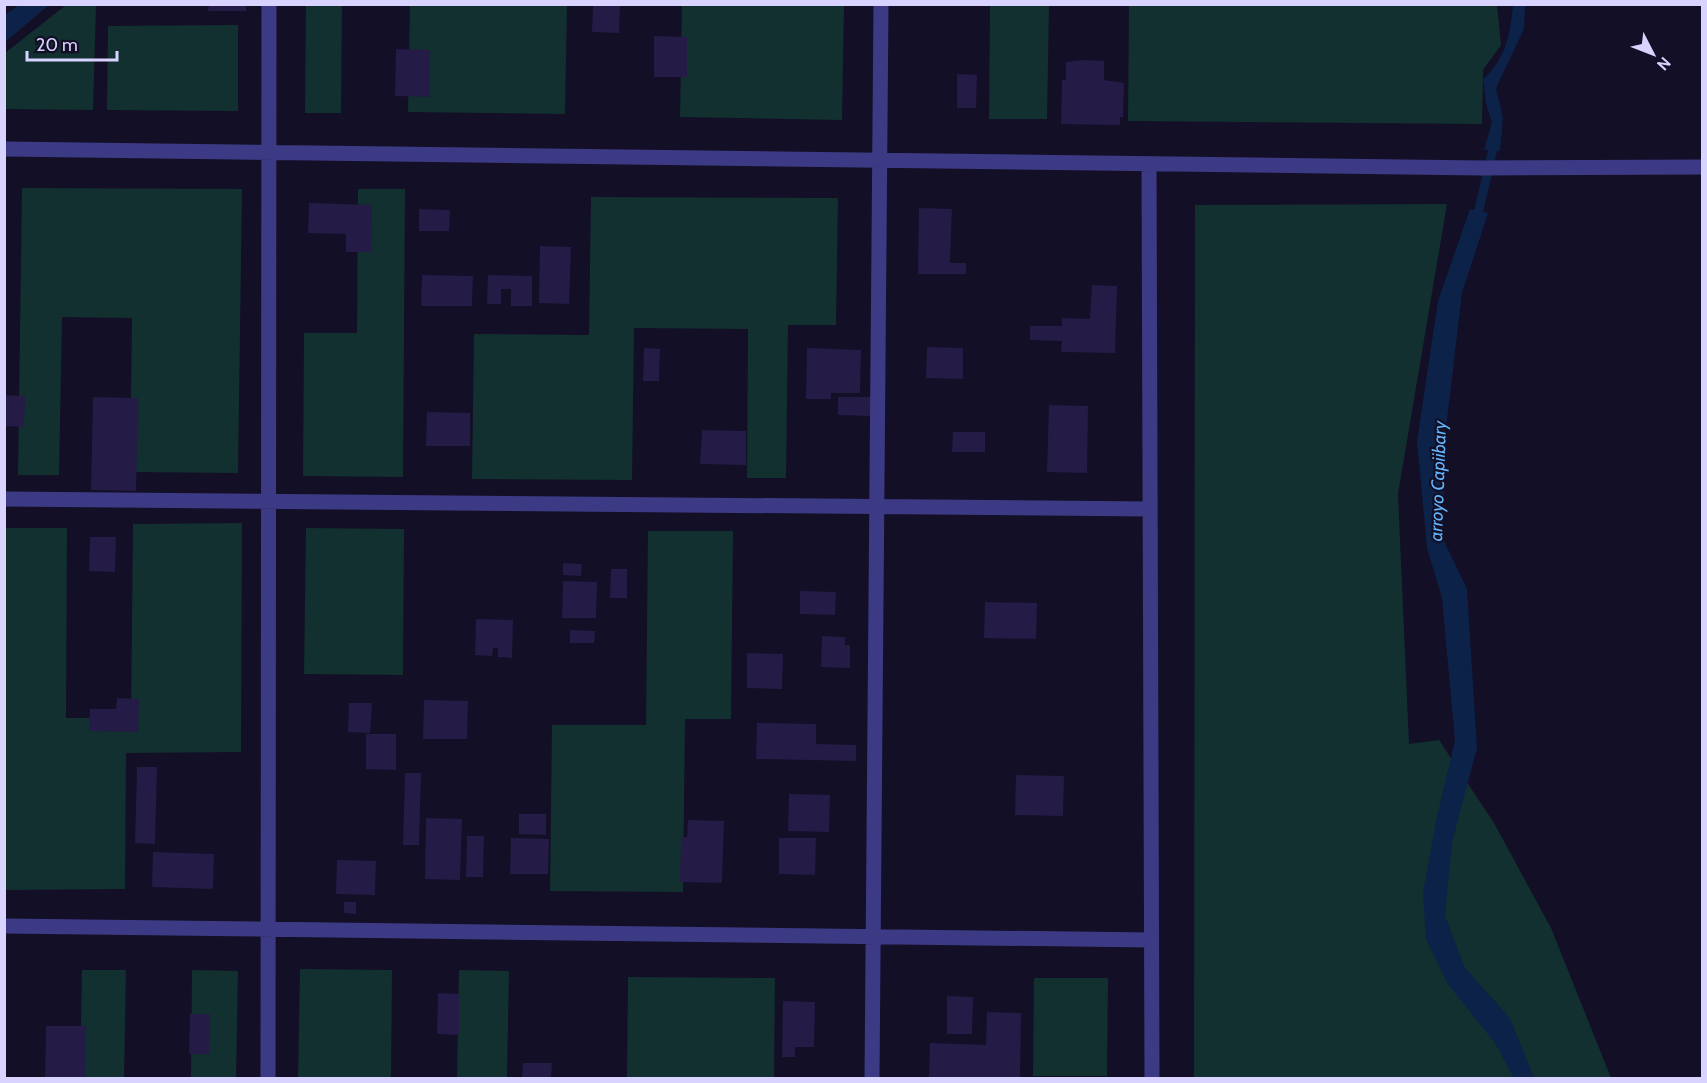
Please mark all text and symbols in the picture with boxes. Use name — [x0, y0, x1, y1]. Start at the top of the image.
scale bar — [27, 24, 117, 62]
north arrow — [1623, 24, 1683, 84]
text: 20 m — [36, 34, 78, 56]
text: N — [1653, 53, 1675, 74]
water label: arroyo Capiibary — [1425, 420, 1451, 542]

